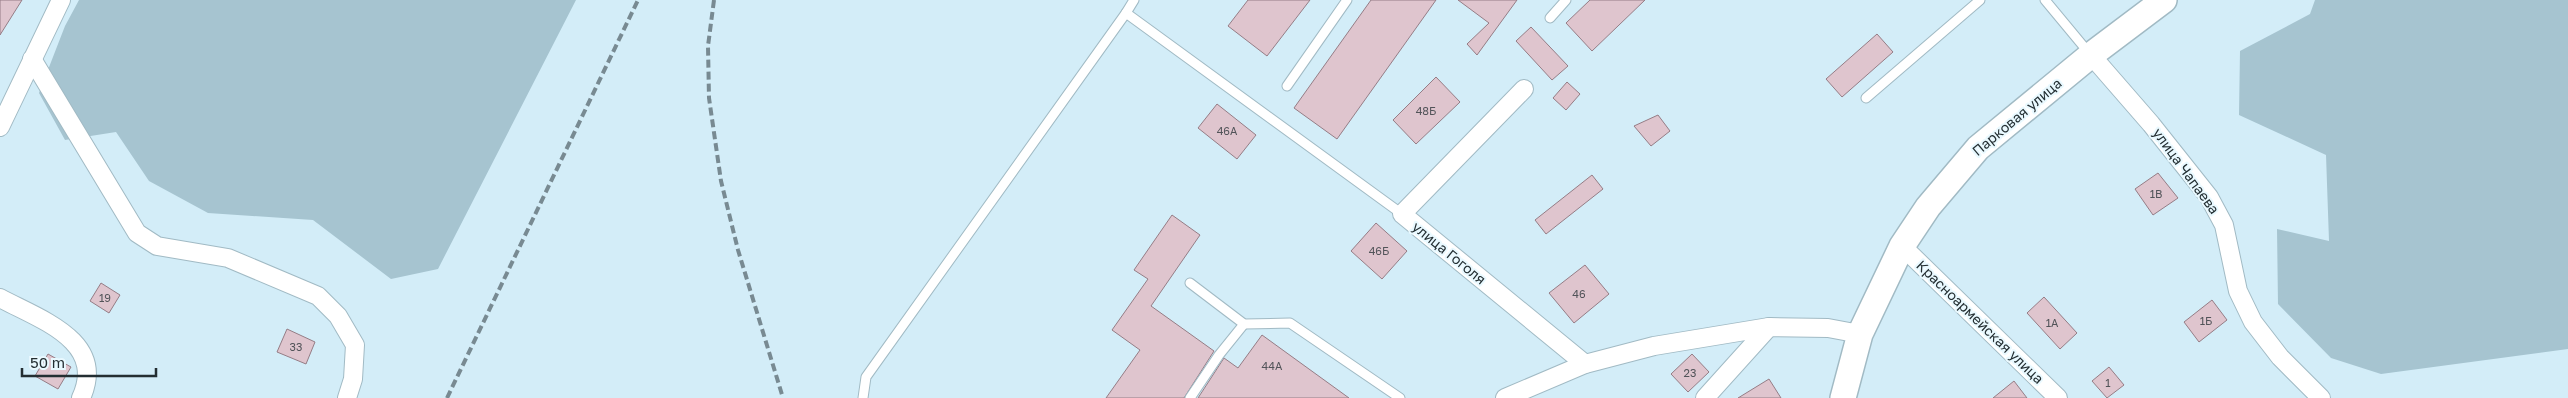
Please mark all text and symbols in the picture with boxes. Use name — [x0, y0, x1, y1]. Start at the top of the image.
street label: Парковая улица — [1969, 74, 2065, 159]
house number: 48Б — [1416, 104, 1436, 117]
house number: 46А — [1217, 124, 1238, 137]
street label: улица Чапаева — [2150, 124, 2223, 217]
house number: 1В — [2150, 187, 2162, 200]
street label: улица Гоголя — [1409, 218, 1490, 288]
house number: 46Б — [1369, 244, 1389, 257]
street label: Красноармейская улица — [1913, 256, 2047, 387]
house number: 46 — [1572, 287, 1586, 300]
house number: 19 — [99, 291, 111, 304]
house number: 1Б — [2200, 314, 2212, 327]
house number: 1А — [2046, 316, 2059, 329]
house number: 33 — [290, 340, 302, 353]
scale bar — [22, 346, 156, 378]
text: 50 m — [30, 353, 65, 371]
house number: 44А — [1262, 359, 1283, 372]
house number: 23 — [1684, 366, 1696, 379]
house number: 1 — [2105, 376, 2111, 389]

